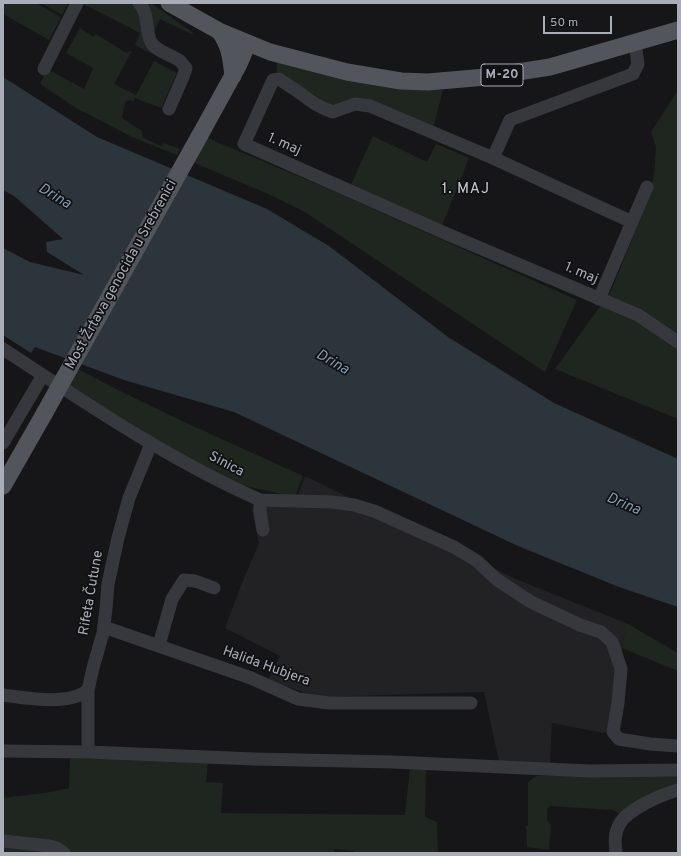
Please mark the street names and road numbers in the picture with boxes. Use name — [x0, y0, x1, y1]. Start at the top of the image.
road number: M-20 — [481, 64, 523, 86]
street label: 1. maj — [265, 130, 303, 160]
street label: Most Žrtava genocida u Srebrenici — [63, 177, 181, 373]
street label: 1. maj — [562, 259, 600, 289]
street label: Sinica — [205, 449, 247, 481]
street label: Rifeta Čutune — [76, 549, 108, 637]
street label: Halida Hubjera — [220, 643, 312, 691]

